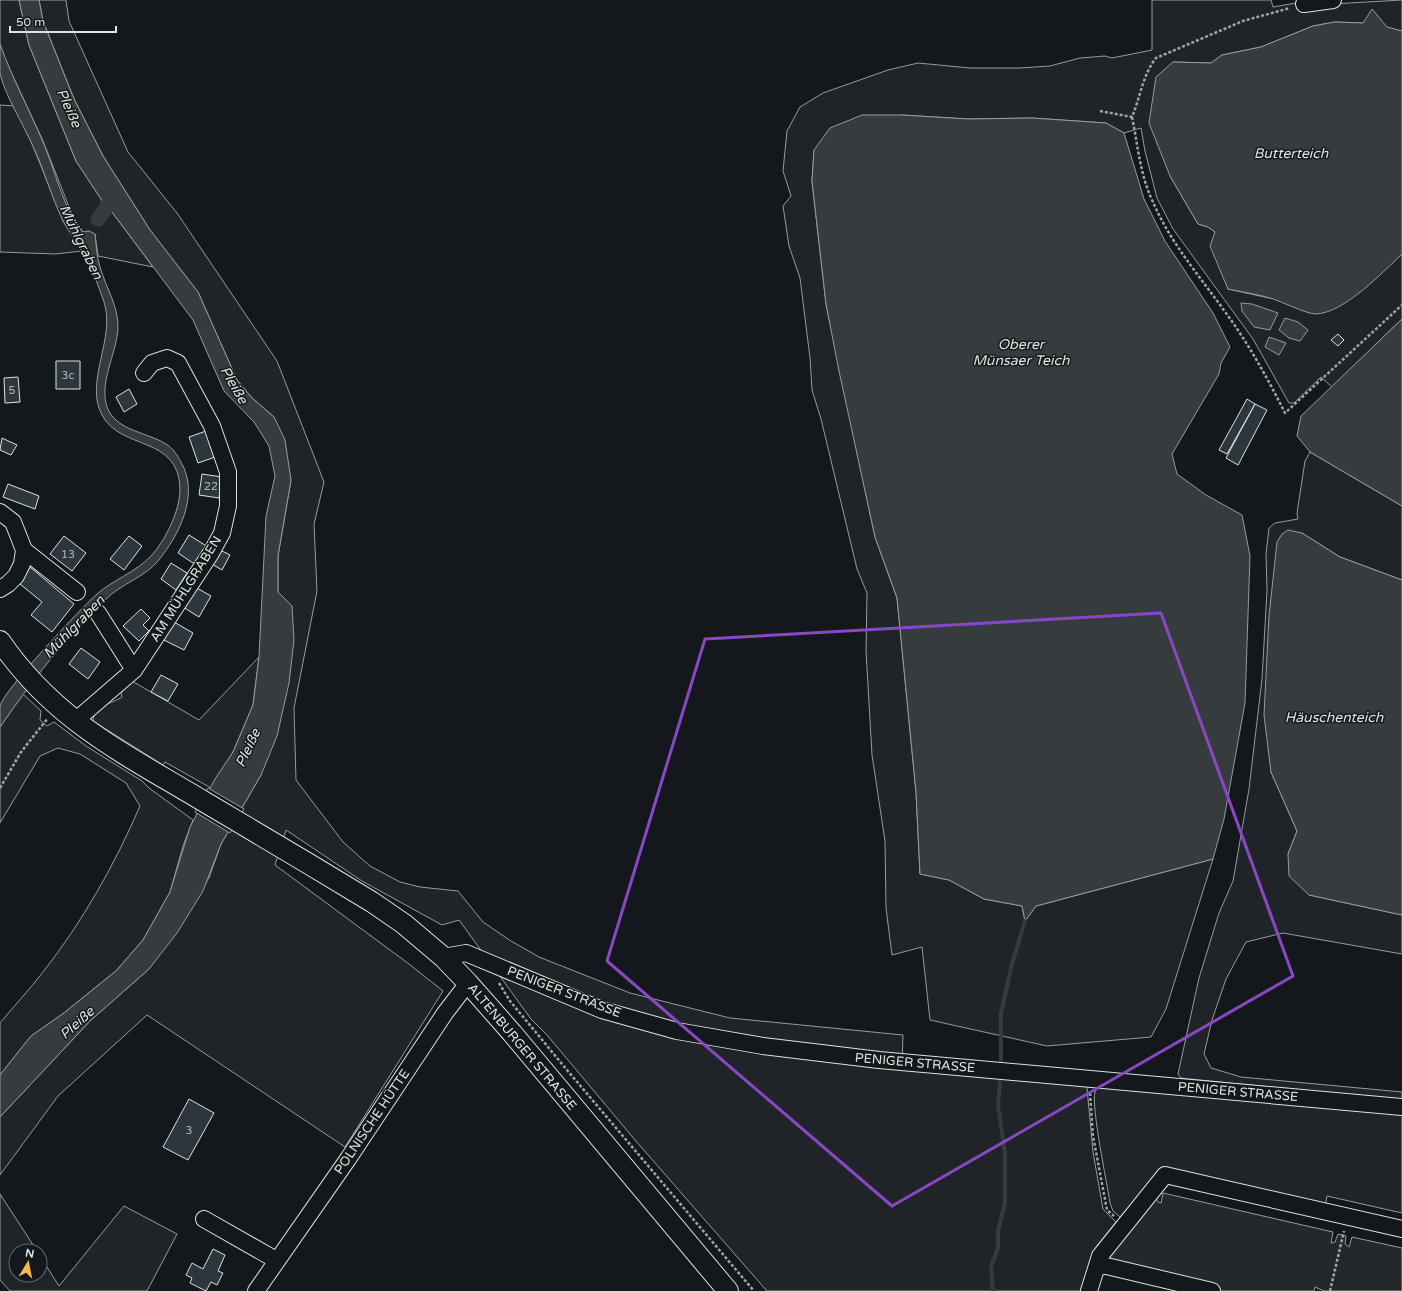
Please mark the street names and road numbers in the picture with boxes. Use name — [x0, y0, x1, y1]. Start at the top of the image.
street label: AM MÜHLGRABEN — [147, 533, 225, 645]
street label: PENIGER STRASSE — [505, 963, 623, 1021]
street label: ALTENBURGER STRASSE — [464, 980, 580, 1114]
street label: PENIGER STRASSE — [854, 1050, 976, 1076]
street label: POLNISCHE HÜTTE — [331, 1066, 413, 1178]
street label: PENIGER STRASSE — [1177, 1079, 1299, 1105]

